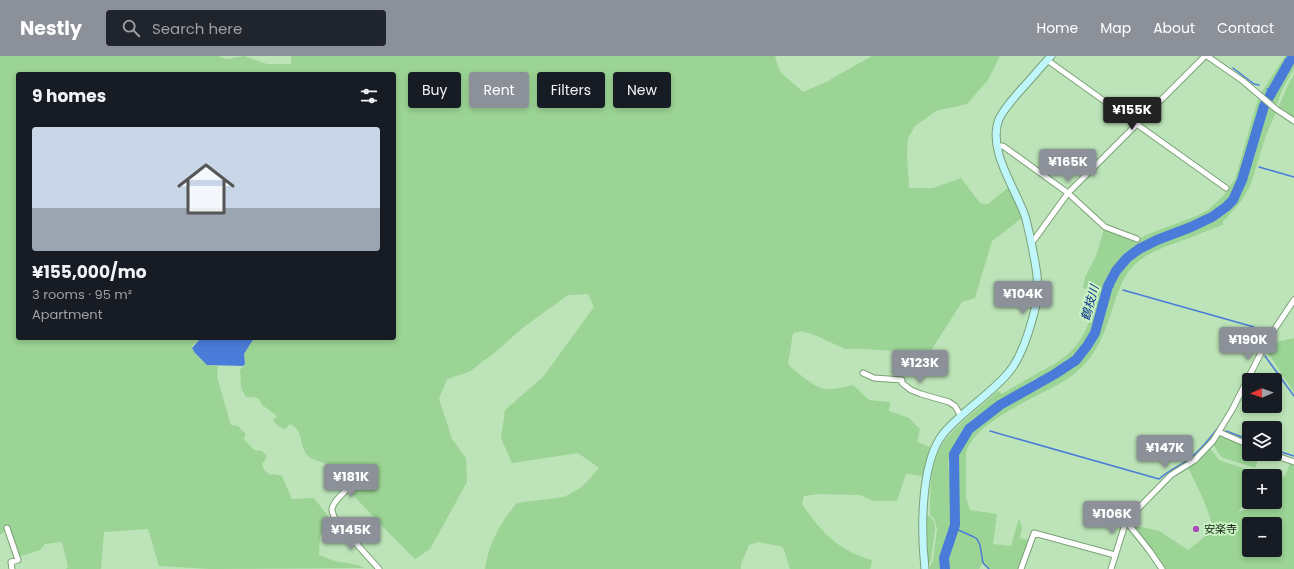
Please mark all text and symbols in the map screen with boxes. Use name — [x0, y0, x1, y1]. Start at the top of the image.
search box — [106, 10, 386, 46]
text: Nestly — [20, 15, 82, 42]
icon: search — [120, 17, 142, 39]
text: Search here — [152, 18, 242, 39]
text: Home — [1036, 18, 1078, 38]
text: Map — [1100, 18, 1131, 38]
text: About — [1153, 18, 1195, 38]
text: Contact — [1217, 18, 1274, 38]
chip: Buy — [408, 72, 461, 108]
chip: Rent — [469, 72, 529, 108]
chip: Filters — [537, 72, 605, 108]
chip: New — [613, 72, 671, 108]
text: 9 homes — [32, 84, 106, 108]
icon: filters — [358, 85, 380, 107]
pin: ¥155K — [1104, 97, 1160, 131]
text: ¥155K — [1112, 100, 1152, 119]
pin: ¥165K — [1040, 149, 1096, 183]
text: ¥165K — [1048, 152, 1088, 171]
icon: home — [170, 153, 242, 225]
text: ¥155,000/mo — [32, 260, 147, 284]
pin: ¥104K — [995, 281, 1051, 315]
water label: 鶴枝川 — [1076, 281, 1103, 323]
text: ¥104K — [1003, 284, 1043, 303]
text: 3 rooms · 95 m² — [32, 285, 132, 304]
text: Apartment — [32, 305, 102, 324]
pin: ¥190K — [1220, 327, 1276, 361]
text: ¥190K — [1228, 330, 1268, 349]
pin: ¥123K — [892, 350, 948, 384]
text: ¥123K — [901, 353, 939, 372]
north arrow — [1242, 373, 1282, 413]
map controls — [1242, 373, 1282, 557]
button: layers — [1242, 421, 1282, 461]
pin: ¥147K — [1137, 435, 1193, 469]
text: ¥147K — [1146, 438, 1184, 457]
pin: ¥181K — [323, 464, 379, 498]
text: ¥181K — [333, 467, 369, 486]
button: + — [1242, 469, 1282, 509]
pin: ¥106K — [1084, 501, 1140, 535]
text: ¥106K — [1092, 504, 1132, 523]
pin: ¥145K — [323, 517, 379, 551]
button: − — [1242, 517, 1282, 557]
text: ¥145K — [331, 520, 371, 539]
place label: 安楽寺 — [1204, 521, 1237, 537]
marker: 安楽寺 — [1191, 524, 1201, 534]

